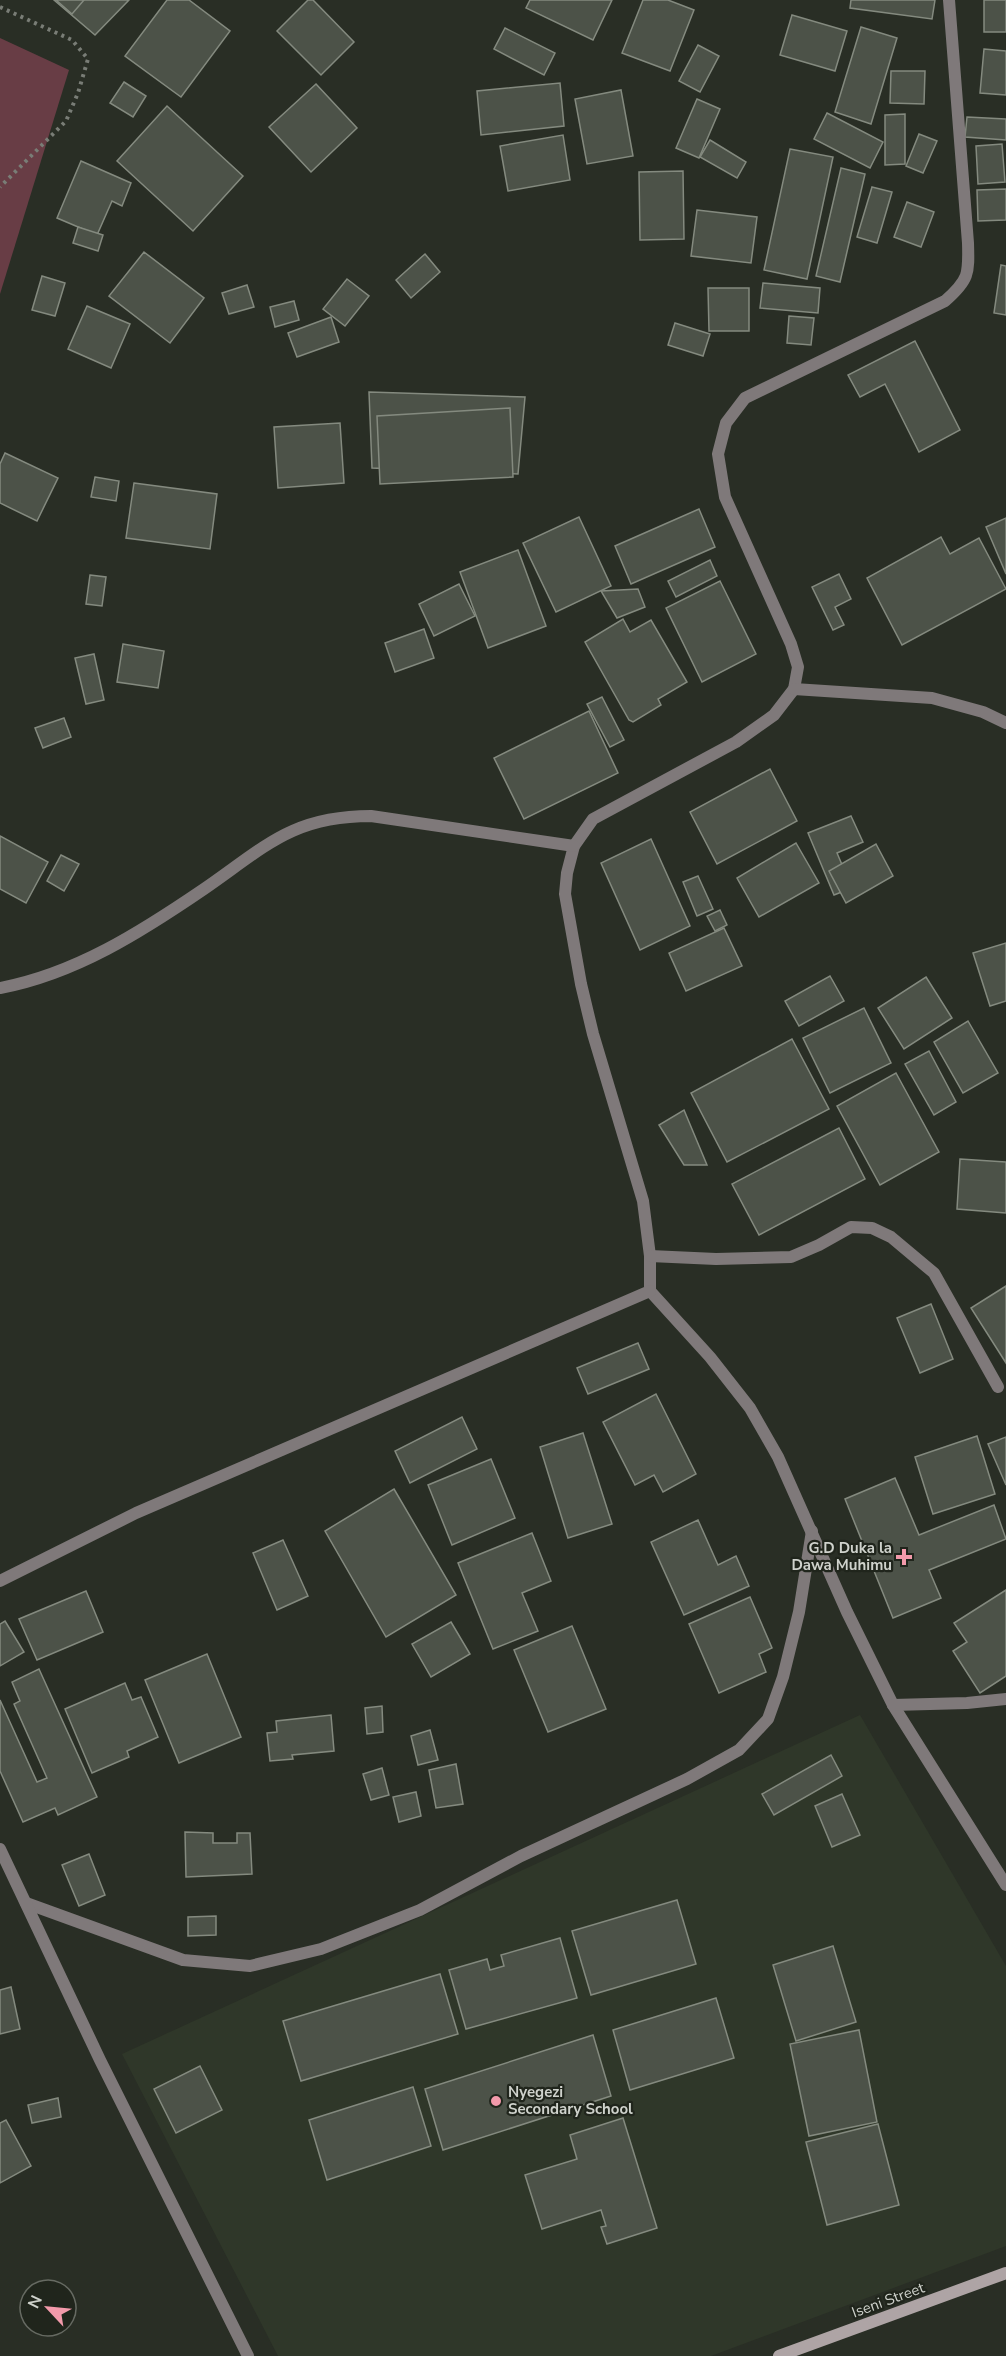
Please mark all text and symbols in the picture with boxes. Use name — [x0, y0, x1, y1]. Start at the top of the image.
place label: G.D Duka la Dawa Muhimu — [791, 1538, 892, 1575]
marker: G.D Duka la Dawa Muhimu — [897, 1550, 911, 1564]
place label: Nyegezi Secondary School — [508, 2082, 633, 2119]
marker: Nyegezi Secondary School — [489, 2094, 503, 2108]
street label: Iseni Street — [849, 2277, 928, 2322]
north arrow — [18, 2278, 78, 2338]
text: N — [23, 2292, 48, 2312]

